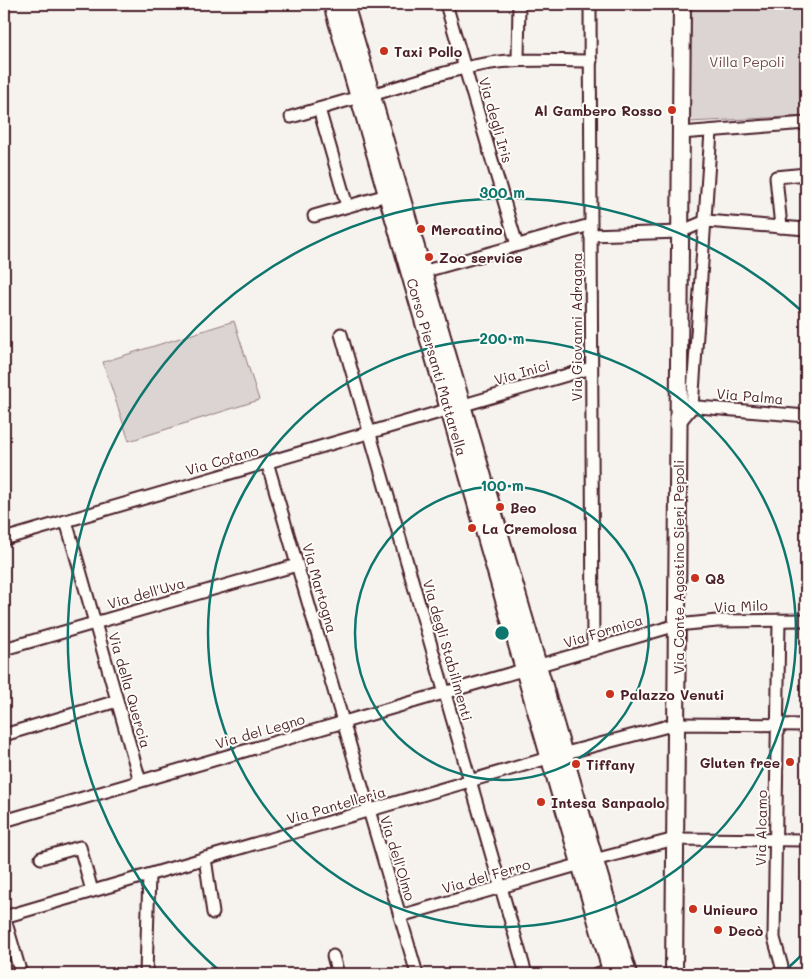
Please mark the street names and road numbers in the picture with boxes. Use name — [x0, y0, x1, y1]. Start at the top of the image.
street label: Via degli Iris — [475, 75, 517, 165]
street label: Via Giovanni Adragna — [567, 253, 586, 401]
street label: Corso Piersanti Mattarella — [403, 276, 471, 458]
street label: Via Inici — [492, 355, 552, 389]
street label: Via Palma — [716, 384, 784, 408]
street label: Via Cofano — [183, 441, 261, 479]
street label: Via Conte Agostino Sieri Pepoli — [669, 460, 688, 674]
street label: Via Martogna — [298, 541, 342, 635]
street label: Via dell'Uva — [105, 573, 187, 613]
street label: Via degli Stabilimenti — [419, 577, 477, 723]
street label: Via Milo — [714, 596, 768, 616]
street label: Via Formica — [561, 610, 645, 652]
street label: Via della Quercia — [104, 630, 156, 750]
street label: Via del Legno — [213, 709, 307, 753]
street label: Via Pantelleria — [284, 782, 388, 828]
street label: Via Alcamo — [751, 790, 771, 866]
street label: Via dell'Olmo — [376, 813, 420, 903]
street label: Via del Ferro — [440, 854, 532, 898]

